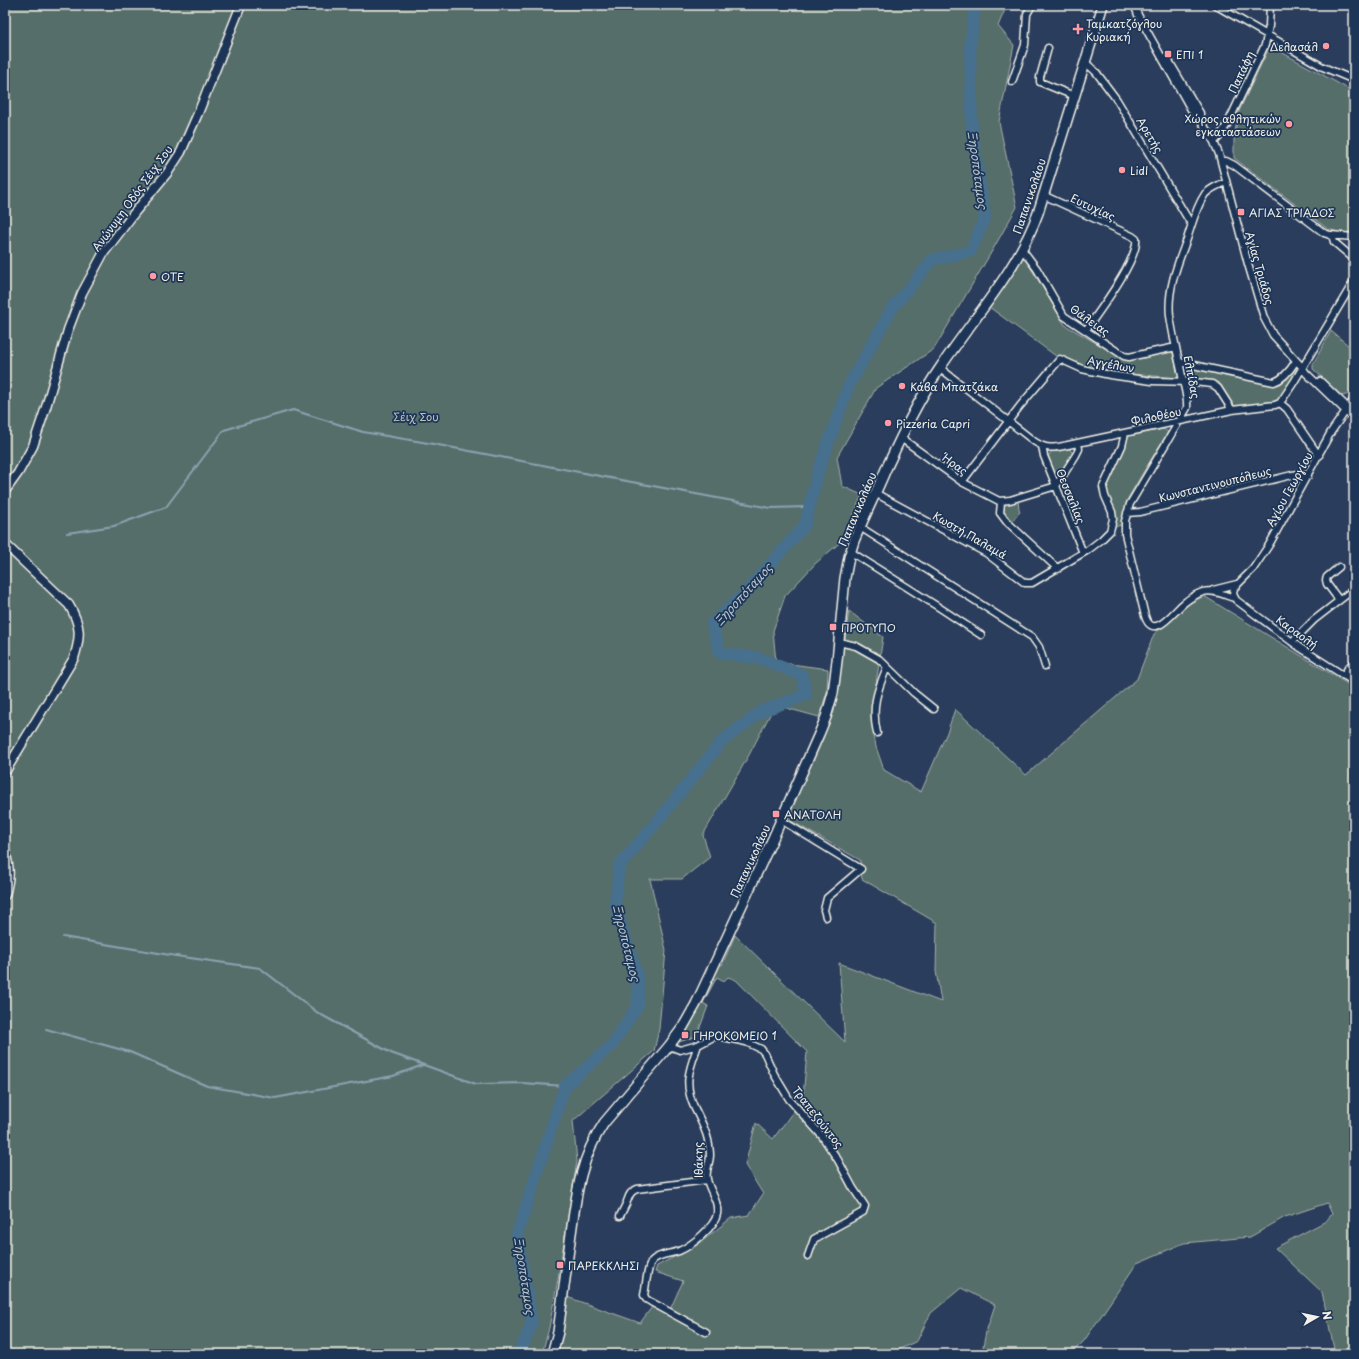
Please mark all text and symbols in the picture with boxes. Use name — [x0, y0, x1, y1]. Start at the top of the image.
place label: Ταμκατζόγλου Κυριακή — [1086, 15, 1162, 45]
marker: Ταμκατζόγλου Κυριακή — [1073, 24, 1083, 34]
place label: Δελασάλ — [1270, 38, 1318, 55]
marker: Δελασάλ — [1321, 41, 1331, 51]
place label: ΕΠΙ 1 — [1176, 46, 1203, 63]
street label: Παπάφη — [1224, 48, 1258, 96]
marker: ΕΠΙ 1 — [1163, 49, 1173, 59]
place label: Χώρος αθλητικών εγκαταστάσεων — [1185, 110, 1281, 140]
street label: Αρετής — [1133, 114, 1168, 156]
marker: Χώρος αθλητικών εγκαταστάσεων — [1284, 119, 1294, 129]
water label: Ξηροπόταμος — [964, 130, 992, 211]
street label: Ανώνυμη Οδός Σέιχ Σου — [88, 141, 176, 255]
street label: Παπανικολάου — [1008, 156, 1050, 236]
place label: Lidl — [1130, 162, 1148, 179]
marker: Lidl — [1117, 165, 1127, 175]
street label: Ευτυχίας — [1068, 189, 1118, 225]
place label: ΑΓΙΑΣ ΤΡΙΑΔΟΣ — [1249, 204, 1335, 221]
marker: ΑΓΙΑΣ ΤΡΙΑΔΟΣ — [1236, 207, 1246, 217]
street label: Αγίας Τριάδος — [1241, 229, 1279, 307]
place label: ΟΤΕ — [161, 268, 184, 285]
marker: ΟΤΕ — [148, 271, 158, 281]
street label: Θάλειας — [1067, 300, 1114, 340]
street label: Αγγέλων — [1086, 352, 1136, 376]
street label: Ελπίδας — [1179, 354, 1205, 400]
place label: Κάβα Μπατζάκα — [910, 378, 998, 395]
marker: Κάβα Μπατζάκα — [897, 381, 907, 391]
street label: Φιλοθέου — [1129, 402, 1183, 430]
park label: Σέιχ Σου — [393, 408, 439, 425]
place label: Pizzeria Capri — [896, 415, 970, 432]
marker: Pizzeria Capri — [883, 418, 893, 428]
street label: Ήρας — [937, 448, 971, 479]
street label: Αγίου Γεωργίου — [1261, 449, 1317, 529]
street label: Κωνσταντινουπόλεως — [1157, 462, 1273, 506]
street label: Θεσσαλίας — [1052, 466, 1090, 526]
street label: Παπανικολάου — [834, 469, 880, 549]
street label: Κωστή Παλαμά — [930, 507, 1010, 563]
water label: Ξηροπόταμος — [710, 558, 777, 629]
street label: Καραολή — [1273, 611, 1321, 653]
place label: ΠΡΟΤΥΠΟ — [841, 619, 896, 636]
marker: ΠΡΟΤΥΠΟ — [828, 622, 838, 632]
place label: ΑΝΑΤΟΛΗ — [784, 806, 842, 823]
marker: ΑΝΑΤΟΛΗ — [771, 809, 781, 819]
street label: Παπανικολάου — [726, 822, 774, 900]
water label: Ξηροπόταμος — [609, 903, 645, 984]
place label: ΓΗΡΟΚΟΜΕΙΟ 1 — [693, 1027, 777, 1044]
marker: ΓΗΡΟΚΟΜΕΙΟ 1 — [680, 1030, 690, 1040]
street label: Τραπεζούντος — [788, 1082, 848, 1152]
street label: Ιθάκης — [689, 1141, 707, 1178]
water label: Ξηροπόταμος — [510, 1236, 540, 1317]
place label: ΠΑΡΕΚΚΛΗΣΙ — [568, 1257, 639, 1274]
marker: ΠΑΡΕΚΚΛΗΣΙ — [555, 1260, 565, 1270]
north arrow — [1297, 1297, 1337, 1337]
text: N — [1318, 1310, 1336, 1321]

